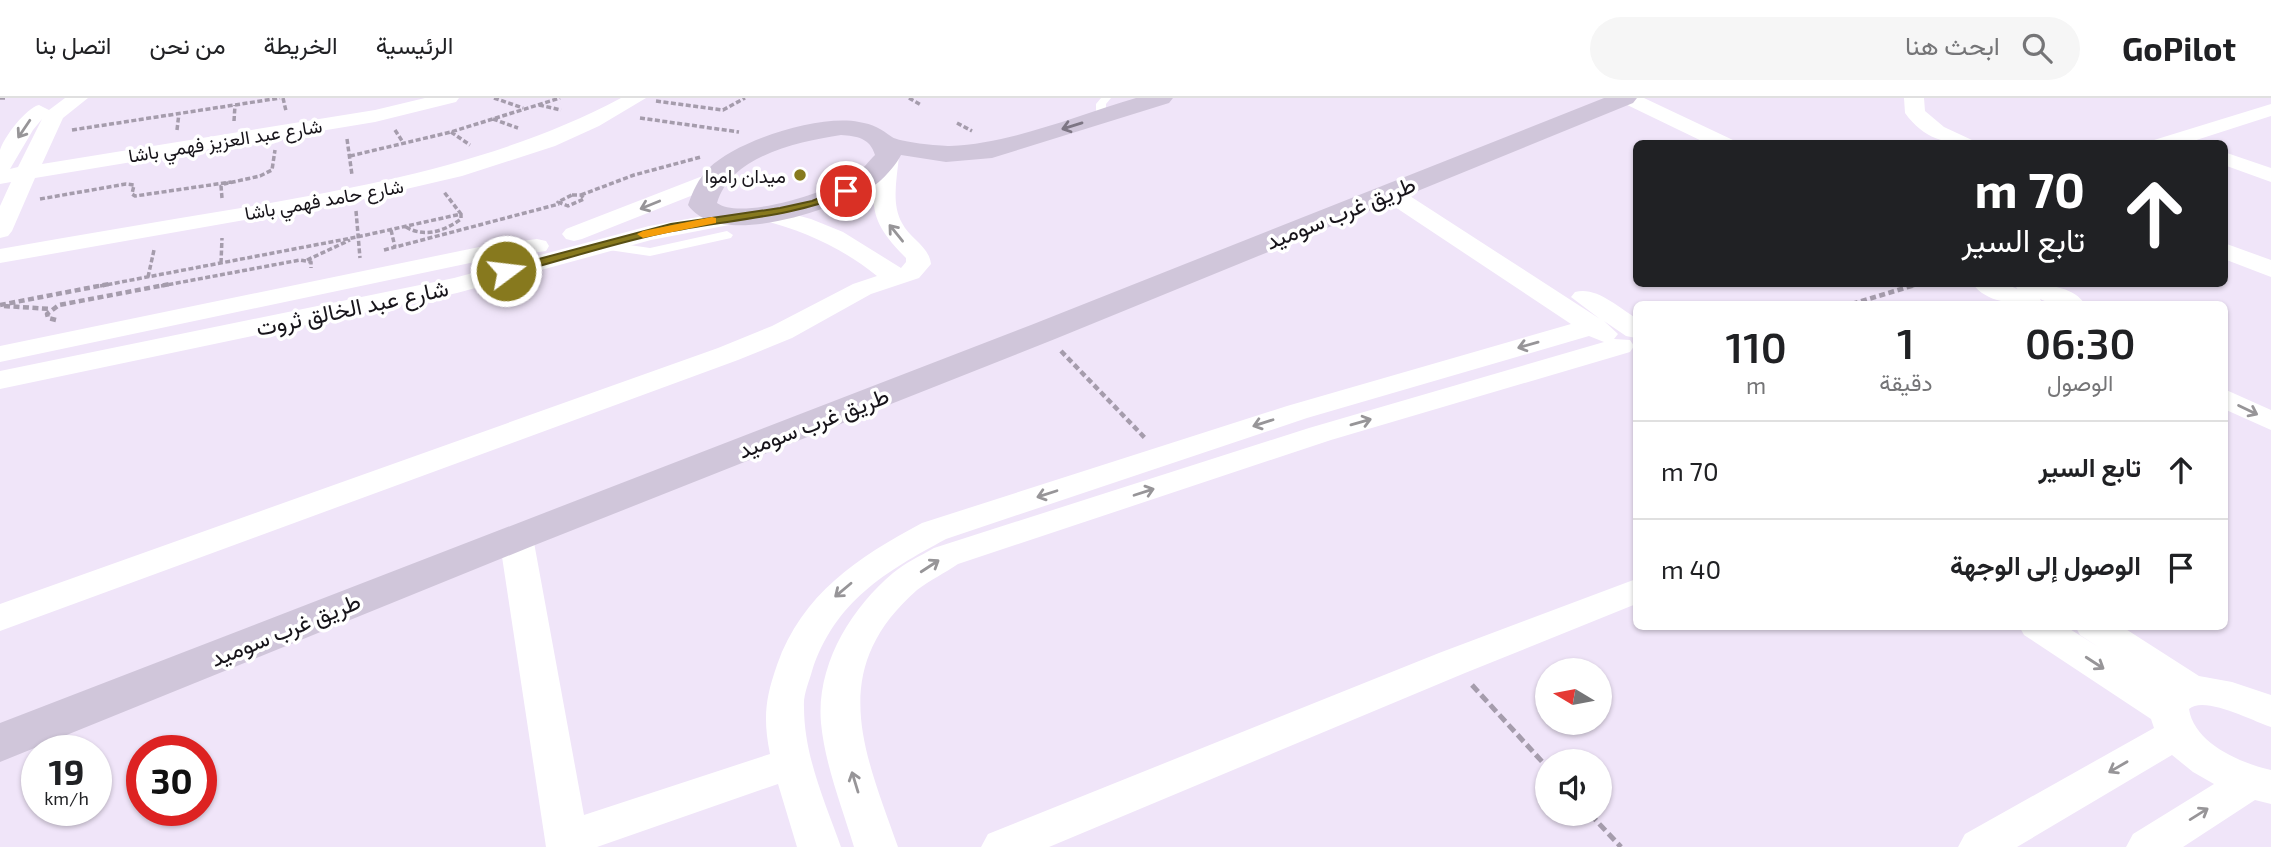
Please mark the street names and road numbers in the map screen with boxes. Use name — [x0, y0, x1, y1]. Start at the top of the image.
street label: شارع عبد العزيز فهمي باشا — [126, 113, 324, 172]
street label: طريق غرب سوميد — [1261, 169, 1420, 257]
street label: شارع حامد فهمي باشا — [243, 174, 406, 229]
street label: شارع عبد الخالق ثروت — [253, 273, 451, 344]
street label: طريق غرب سوميد — [734, 380, 893, 466]
street label: طريق غرب سوميد — [206, 586, 365, 674]

